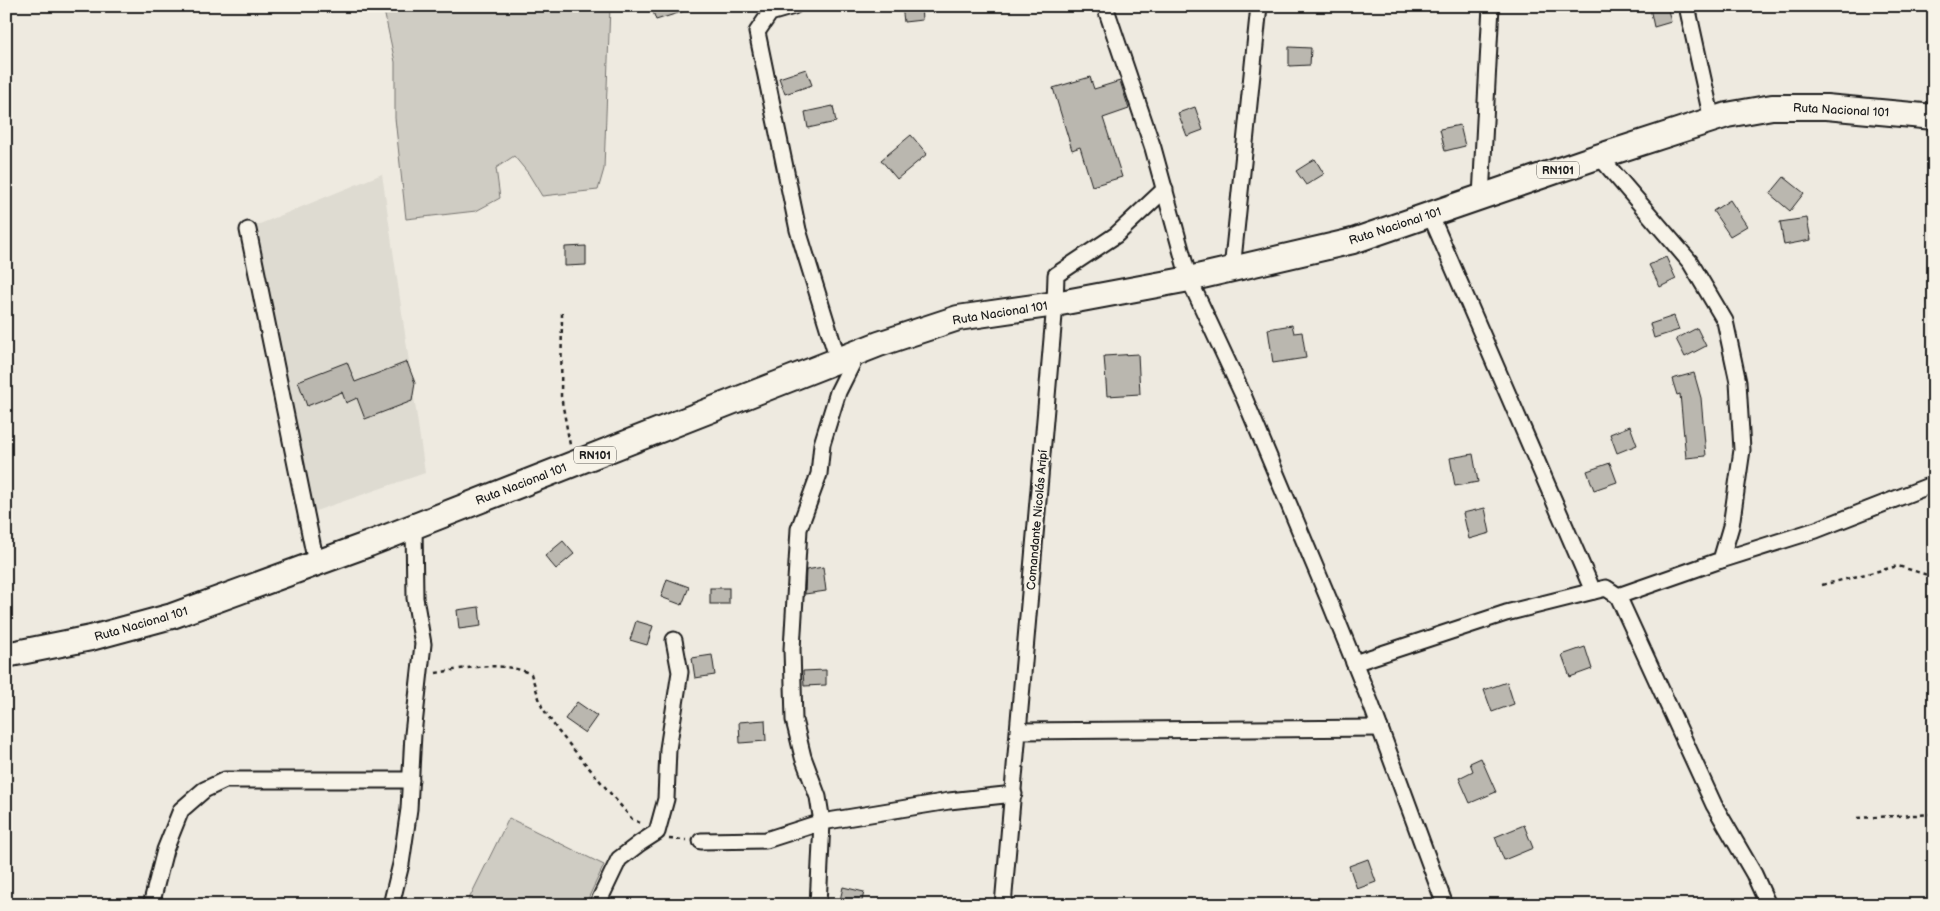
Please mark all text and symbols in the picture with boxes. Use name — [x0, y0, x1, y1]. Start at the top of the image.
street label: Ruta Nacional 101 — [1793, 100, 1889, 121]
road number: RN101 — [1537, 162, 1579, 178]
street label: Ruta Nacional 101 — [1347, 204, 1443, 248]
street label: Ruta Nacional 101 — [951, 299, 1049, 328]
road number: RN101 — [574, 446, 616, 464]
street label: Comandante Nicolás Aripí — [1024, 449, 1051, 591]
street label: Ruta Nacional 101 — [474, 460, 569, 509]
street label: Ruta Nacional 101 — [93, 604, 189, 645]

